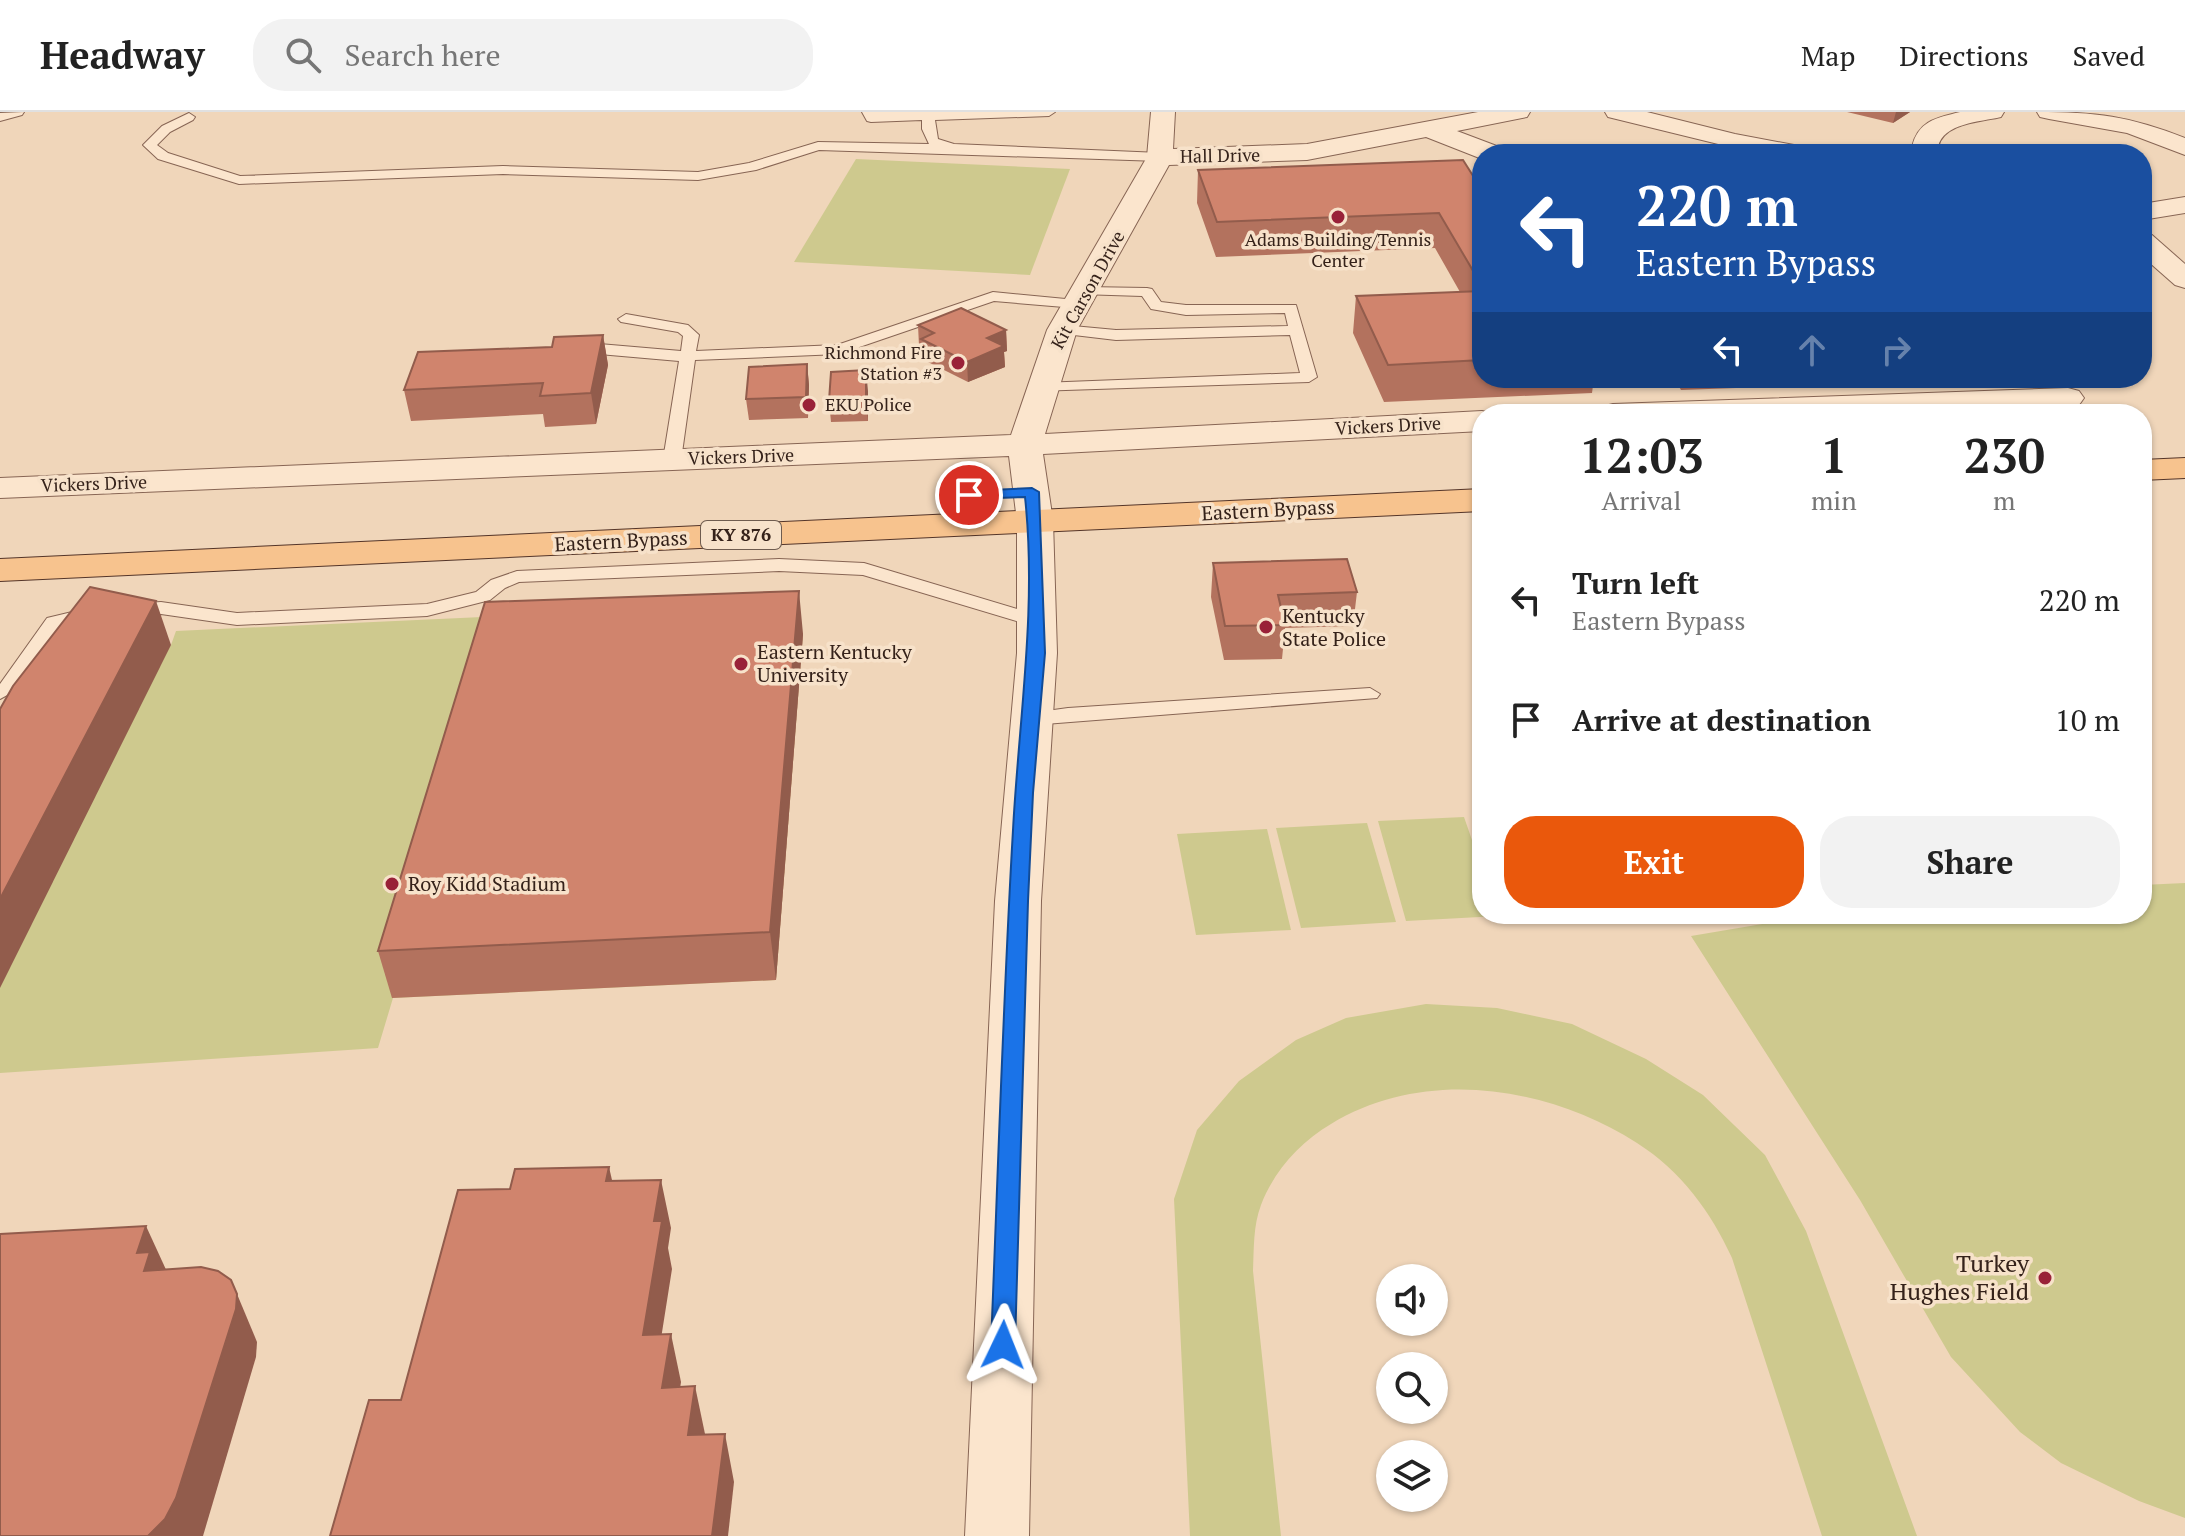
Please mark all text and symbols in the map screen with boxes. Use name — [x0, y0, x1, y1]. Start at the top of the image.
search box — [253, 19, 813, 91]
text: Headway — [40, 30, 205, 80]
icon: search — [281, 33, 325, 77]
text: Search here — [345, 35, 501, 75]
text: Map — [1801, 37, 1855, 74]
text: Directions — [1899, 37, 2029, 74]
text: Saved — [2073, 37, 2145, 74]
street label: Hall Drive — [1180, 142, 1260, 168]
text: 220 m — [1636, 168, 1798, 242]
icon: left — [1504, 176, 1608, 280]
marker: Adams Building/Tennis Center — [1329, 208, 1347, 226]
street label: Kit Carson Drive — [1045, 226, 1129, 353]
place label: Adams Building/Tennis Center — [1245, 227, 1431, 272]
text: Eastern Bypass — [1636, 239, 1876, 286]
icon: left — [1706, 328, 1750, 372]
icon: ahead — [1790, 328, 1834, 372]
icon: right — [1874, 328, 1918, 372]
place label: Richmond Fire Station #3 — [824, 340, 942, 385]
marker: Richmond Fire Station #3 — [949, 354, 967, 372]
place label: EKU Police — [825, 392, 912, 416]
marker: EKU Police — [800, 396, 818, 414]
street label: Vickers Drive — [1334, 410, 1442, 440]
text: 12:03 — [1579, 423, 1704, 487]
text: 1 — [1820, 423, 1847, 487]
text: 230 — [1964, 423, 2045, 487]
street label: Vickers Drive — [687, 442, 794, 470]
pin — [935, 461, 1003, 529]
street label: Vickers Drive — [40, 469, 147, 497]
icon: arrive — [947, 473, 991, 517]
text: Arrival — [1602, 483, 1681, 517]
text: min — [1811, 483, 1857, 517]
text: m — [1993, 483, 2016, 517]
street label: Eastern Bypass — [1201, 493, 1335, 526]
road number: KY 876 — [701, 521, 781, 549]
street label: Eastern Bypass — [554, 524, 688, 557]
text: Turn left — [1572, 563, 1699, 603]
icon: left — [1504, 578, 1548, 622]
text: 220 m — [2039, 580, 2120, 620]
place label: Kentucky State Police — [1282, 602, 1386, 652]
text: Eastern Bypass — [1572, 603, 1745, 637]
marker: Kentucky State Police — [1257, 618, 1275, 636]
place label: Eastern Kentucky University — [757, 638, 913, 688]
marker: Eastern Kentucky University — [732, 655, 750, 673]
icon: arrive — [1504, 698, 1548, 742]
text: Arrive at destination — [1572, 700, 1871, 740]
text: 10 m — [2055, 700, 2120, 740]
button: Exit — [1504, 816, 1804, 908]
button: Share — [1820, 816, 2120, 908]
place label: Roy Kidd Stadium — [408, 870, 566, 897]
marker: Roy Kidd Stadium — [383, 875, 401, 893]
place label: Turkey Hughes Field — [1890, 1247, 2030, 1307]
map controls — [1376, 1264, 1448, 1512]
button: sound — [1376, 1264, 1448, 1336]
marker: Turkey Hughes Field — [2036, 1269, 2054, 1287]
position arrow — [961, 1303, 1045, 1387]
button: search — [1376, 1352, 1448, 1424]
button: layers — [1376, 1440, 1448, 1512]

